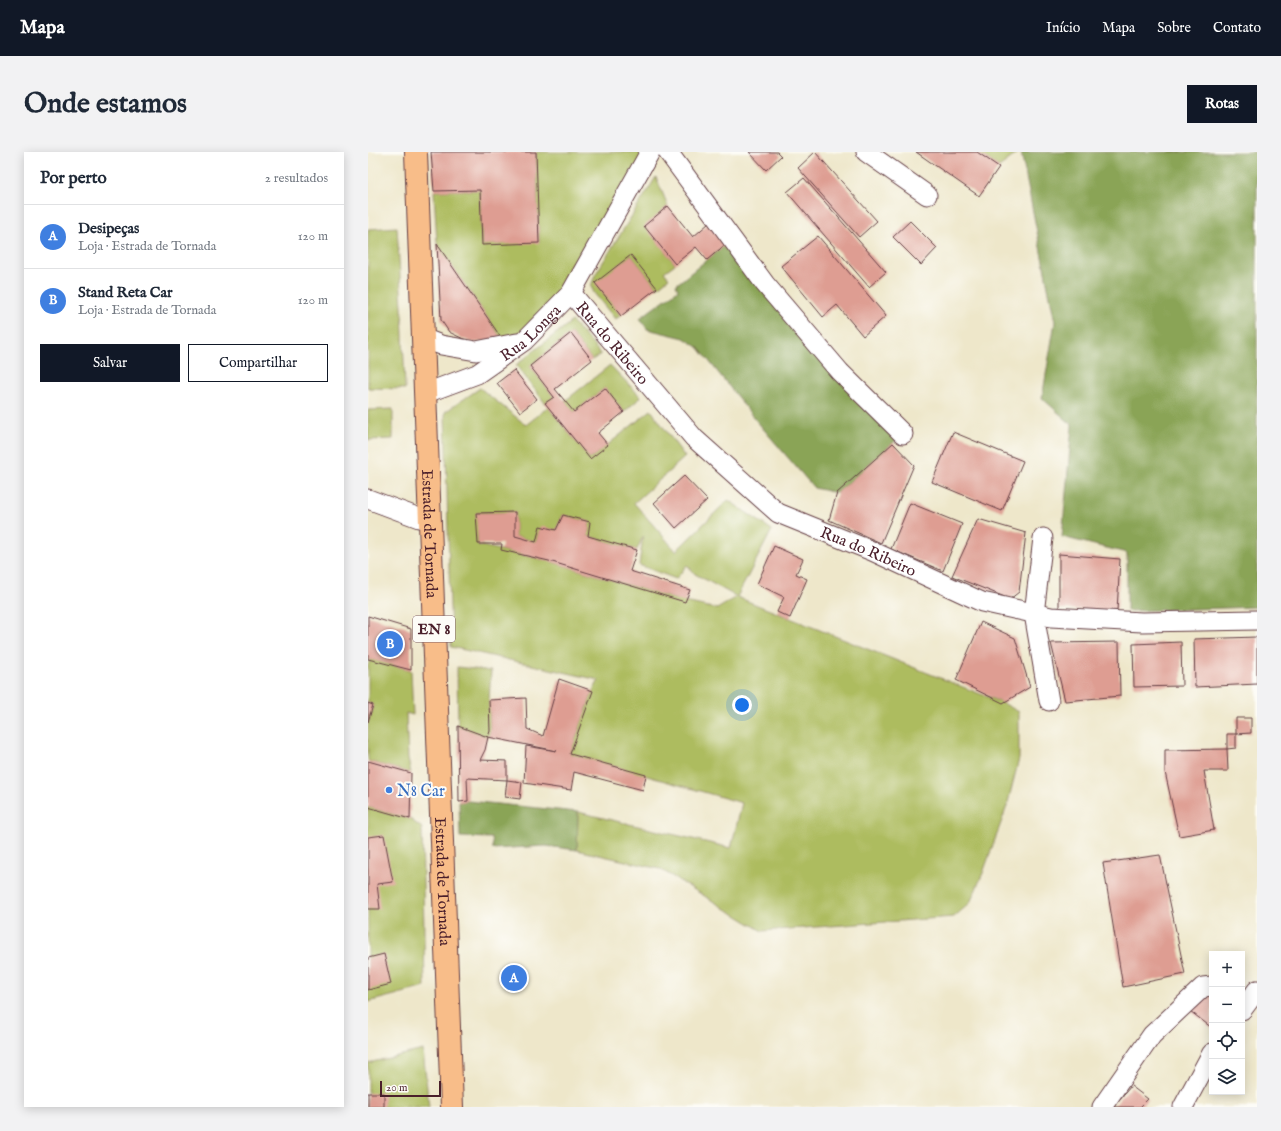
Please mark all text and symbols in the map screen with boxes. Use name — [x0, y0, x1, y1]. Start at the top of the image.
text: Mapa — [20, 16, 65, 40]
text: Início — [1046, 19, 1080, 37]
text: Mapa — [1102, 19, 1135, 37]
text: Sobre — [1157, 19, 1191, 37]
text: Contato — [1213, 19, 1261, 37]
button: Rotas — [1187, 85, 1257, 123]
text: Onde estamos — [24, 87, 187, 122]
text: Por perto — [40, 168, 107, 189]
text: 2 resultados — [265, 170, 328, 187]
text: Desipeças — [78, 219, 139, 238]
text: A — [49, 228, 57, 245]
text: 120 m — [298, 228, 328, 245]
text: Loja · Estrada de Tornada — [78, 238, 216, 255]
text: Stand Reta Car — [78, 283, 172, 302]
text: B — [49, 292, 57, 309]
text: 120 m — [298, 292, 328, 309]
street label: Rua do Ribeiro — [571, 298, 653, 390]
street label: Rua Longa — [497, 301, 566, 367]
text: Loja · Estrada de Tornada — [78, 302, 216, 319]
button: Salvar — [40, 344, 180, 382]
button: Compartilhar — [188, 344, 328, 382]
street label: Estrada de Tornada — [416, 469, 441, 599]
street label: Rua do Ribeiro — [817, 523, 919, 582]
road number: EN 8 — [413, 616, 455, 642]
pin: B — [377, 629, 403, 659]
your location — [732, 695, 752, 715]
place label: N8 Car — [397, 782, 445, 802]
marker: N8 Car — [384, 785, 394, 795]
street label: Estrada de Tornada — [429, 817, 454, 946]
map controls — [1209, 951, 1245, 1095]
button: + — [1209, 951, 1245, 987]
pin: A — [501, 963, 527, 993]
button: − — [1209, 987, 1245, 1023]
button: locate — [1209, 1023, 1245, 1059]
button: layers — [1209, 1059, 1245, 1095]
scale bar — [380, 1079, 441, 1098]
text: 20 m — [386, 1081, 407, 1095]

